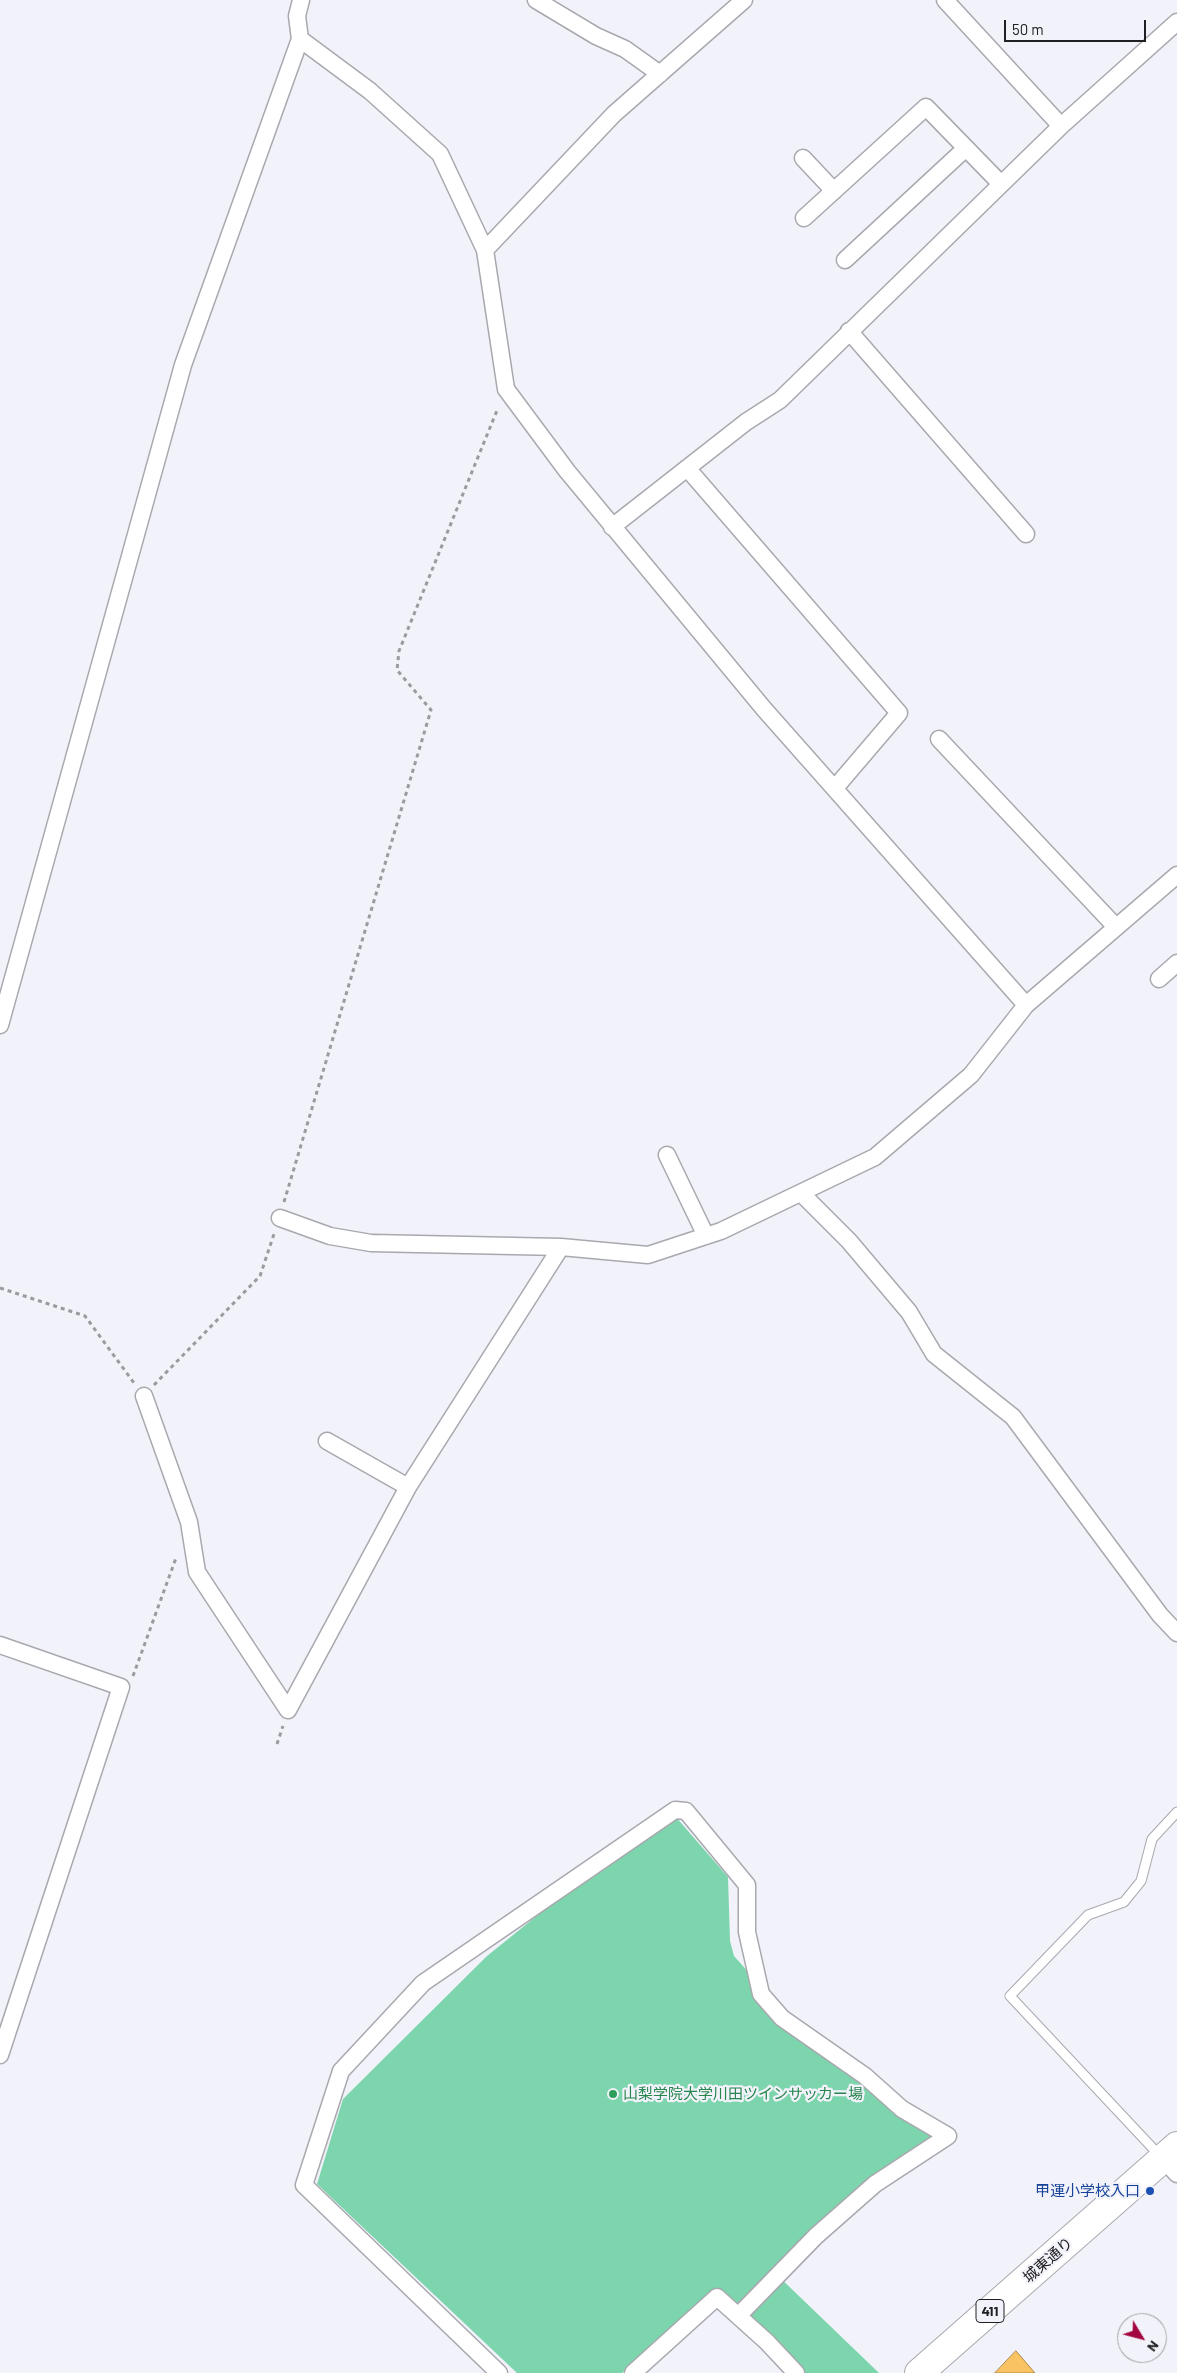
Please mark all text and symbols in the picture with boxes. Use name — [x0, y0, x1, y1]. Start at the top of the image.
scale bar — [1007, 10, 1150, 42]
text: 50 m — [1012, 20, 1044, 38]
place label: 山梨学院大学川田ツインサッカー場 — [623, 2085, 863, 2103]
marker: 山梨学院大学川田ツインサッカー場 — [607, 2088, 619, 2100]
place label: 甲運小学校入口 — [1035, 2182, 1140, 2200]
marker: 甲運小学校入口 — [1144, 2185, 1156, 2197]
street label: 城東通り — [1019, 2234, 1077, 2286]
road number: 411 — [976, 2300, 1004, 2322]
north arrow — [1117, 2313, 1167, 2363]
text: N — [1144, 2338, 1163, 2356]

